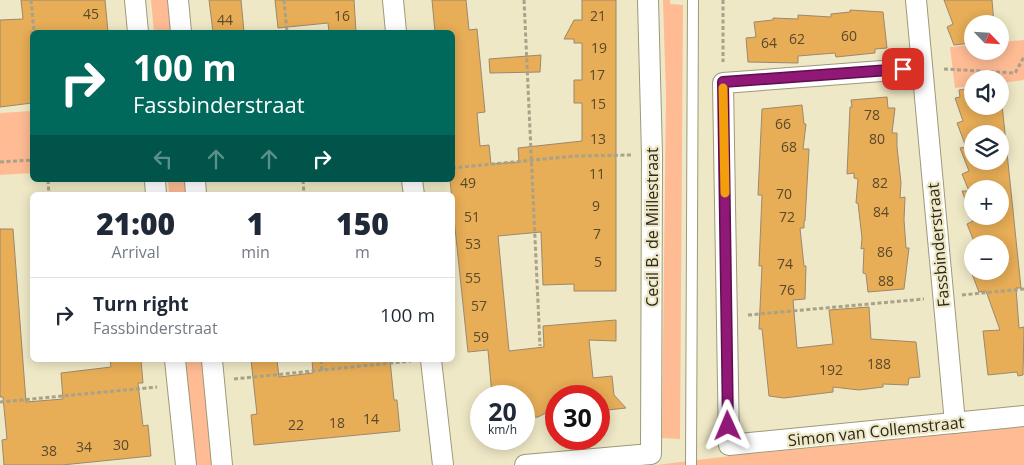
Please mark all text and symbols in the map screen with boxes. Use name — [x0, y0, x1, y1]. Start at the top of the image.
house number: 45 — [83, 4, 99, 23]
house number: 16 — [334, 6, 350, 25]
house number: 21 — [590, 6, 606, 25]
house number: 44 — [217, 10, 233, 29]
north arrow — [964, 15, 1009, 60]
map controls — [964, 15, 1009, 280]
house number: 60 — [841, 26, 857, 45]
house number: 62 — [789, 29, 805, 48]
house number: 64 — [761, 33, 777, 52]
house number: 19 — [591, 38, 607, 57]
text: 100 m — [133, 44, 237, 91]
pin — [882, 48, 924, 90]
icon: right — [50, 50, 115, 115]
icon: arrive — [889, 55, 917, 83]
house number: 17 — [589, 65, 605, 84]
button: sound — [964, 70, 1009, 115]
text: Fassbinderstraat — [133, 89, 304, 119]
house number: 15 — [590, 94, 606, 113]
house number: 78 — [864, 105, 880, 124]
house number: 66 — [775, 114, 791, 133]
button: layers — [964, 125, 1009, 170]
house number: 13 — [590, 129, 606, 148]
house number: 80 — [869, 129, 885, 148]
house number: 68 — [781, 137, 797, 156]
icon: left — [149, 145, 177, 173]
icon: ahead — [202, 145, 230, 173]
icon: ahead — [255, 145, 283, 173]
icon: right — [308, 145, 336, 173]
street label: Cecil B. de Millestraat — [641, 147, 663, 307]
house number: 11 — [589, 164, 605, 183]
house number: 49 — [460, 173, 476, 192]
house number: 82 — [872, 173, 888, 192]
button: + — [964, 180, 1009, 225]
street label: Fassbinderstraat — [922, 182, 954, 308]
house number: 70 — [776, 184, 792, 203]
house number: 9 — [592, 196, 600, 215]
house number: 84 — [873, 202, 889, 221]
text: 21:00 — [96, 203, 175, 244]
text: 1 — [247, 203, 264, 244]
text: 150 — [336, 203, 389, 244]
house number: 51 — [464, 207, 480, 226]
house number: 72 — [779, 207, 795, 226]
house number: 7 — [593, 224, 601, 243]
house number: 53 — [465, 234, 481, 253]
button: − — [964, 235, 1009, 280]
text: Arrival — [112, 241, 160, 263]
text: min — [241, 241, 270, 263]
text: m — [355, 241, 370, 263]
house number: 86 — [877, 242, 893, 261]
house number: 5 — [594, 252, 602, 271]
house number: 74 — [777, 254, 793, 273]
house number: 55 — [465, 268, 481, 287]
house number: 88 — [878, 271, 894, 290]
house number: 76 — [779, 280, 795, 299]
text: Turn right — [93, 291, 188, 317]
house number: 57 — [471, 296, 487, 315]
icon: right — [50, 301, 78, 329]
text: 100 m — [380, 302, 435, 328]
text: Fassbinderstraat — [93, 317, 218, 339]
house number: 59 — [473, 327, 489, 346]
house number: 188 — [867, 354, 891, 373]
house number: 192 — [819, 360, 843, 379]
speed limit sign: 30 — [545, 385, 610, 450]
text: 20 — [488, 394, 517, 428]
position arrow — [701, 399, 753, 451]
house number: 14 — [363, 409, 379, 428]
street label: Simon van Collemstraat — [787, 411, 965, 451]
house number: 18 — [329, 413, 345, 432]
house number: 22 — [288, 415, 304, 434]
text: km/h — [488, 421, 517, 438]
house number: 30 — [113, 435, 129, 454]
house number: 34 — [76, 437, 92, 456]
house number: 38 — [41, 441, 57, 460]

